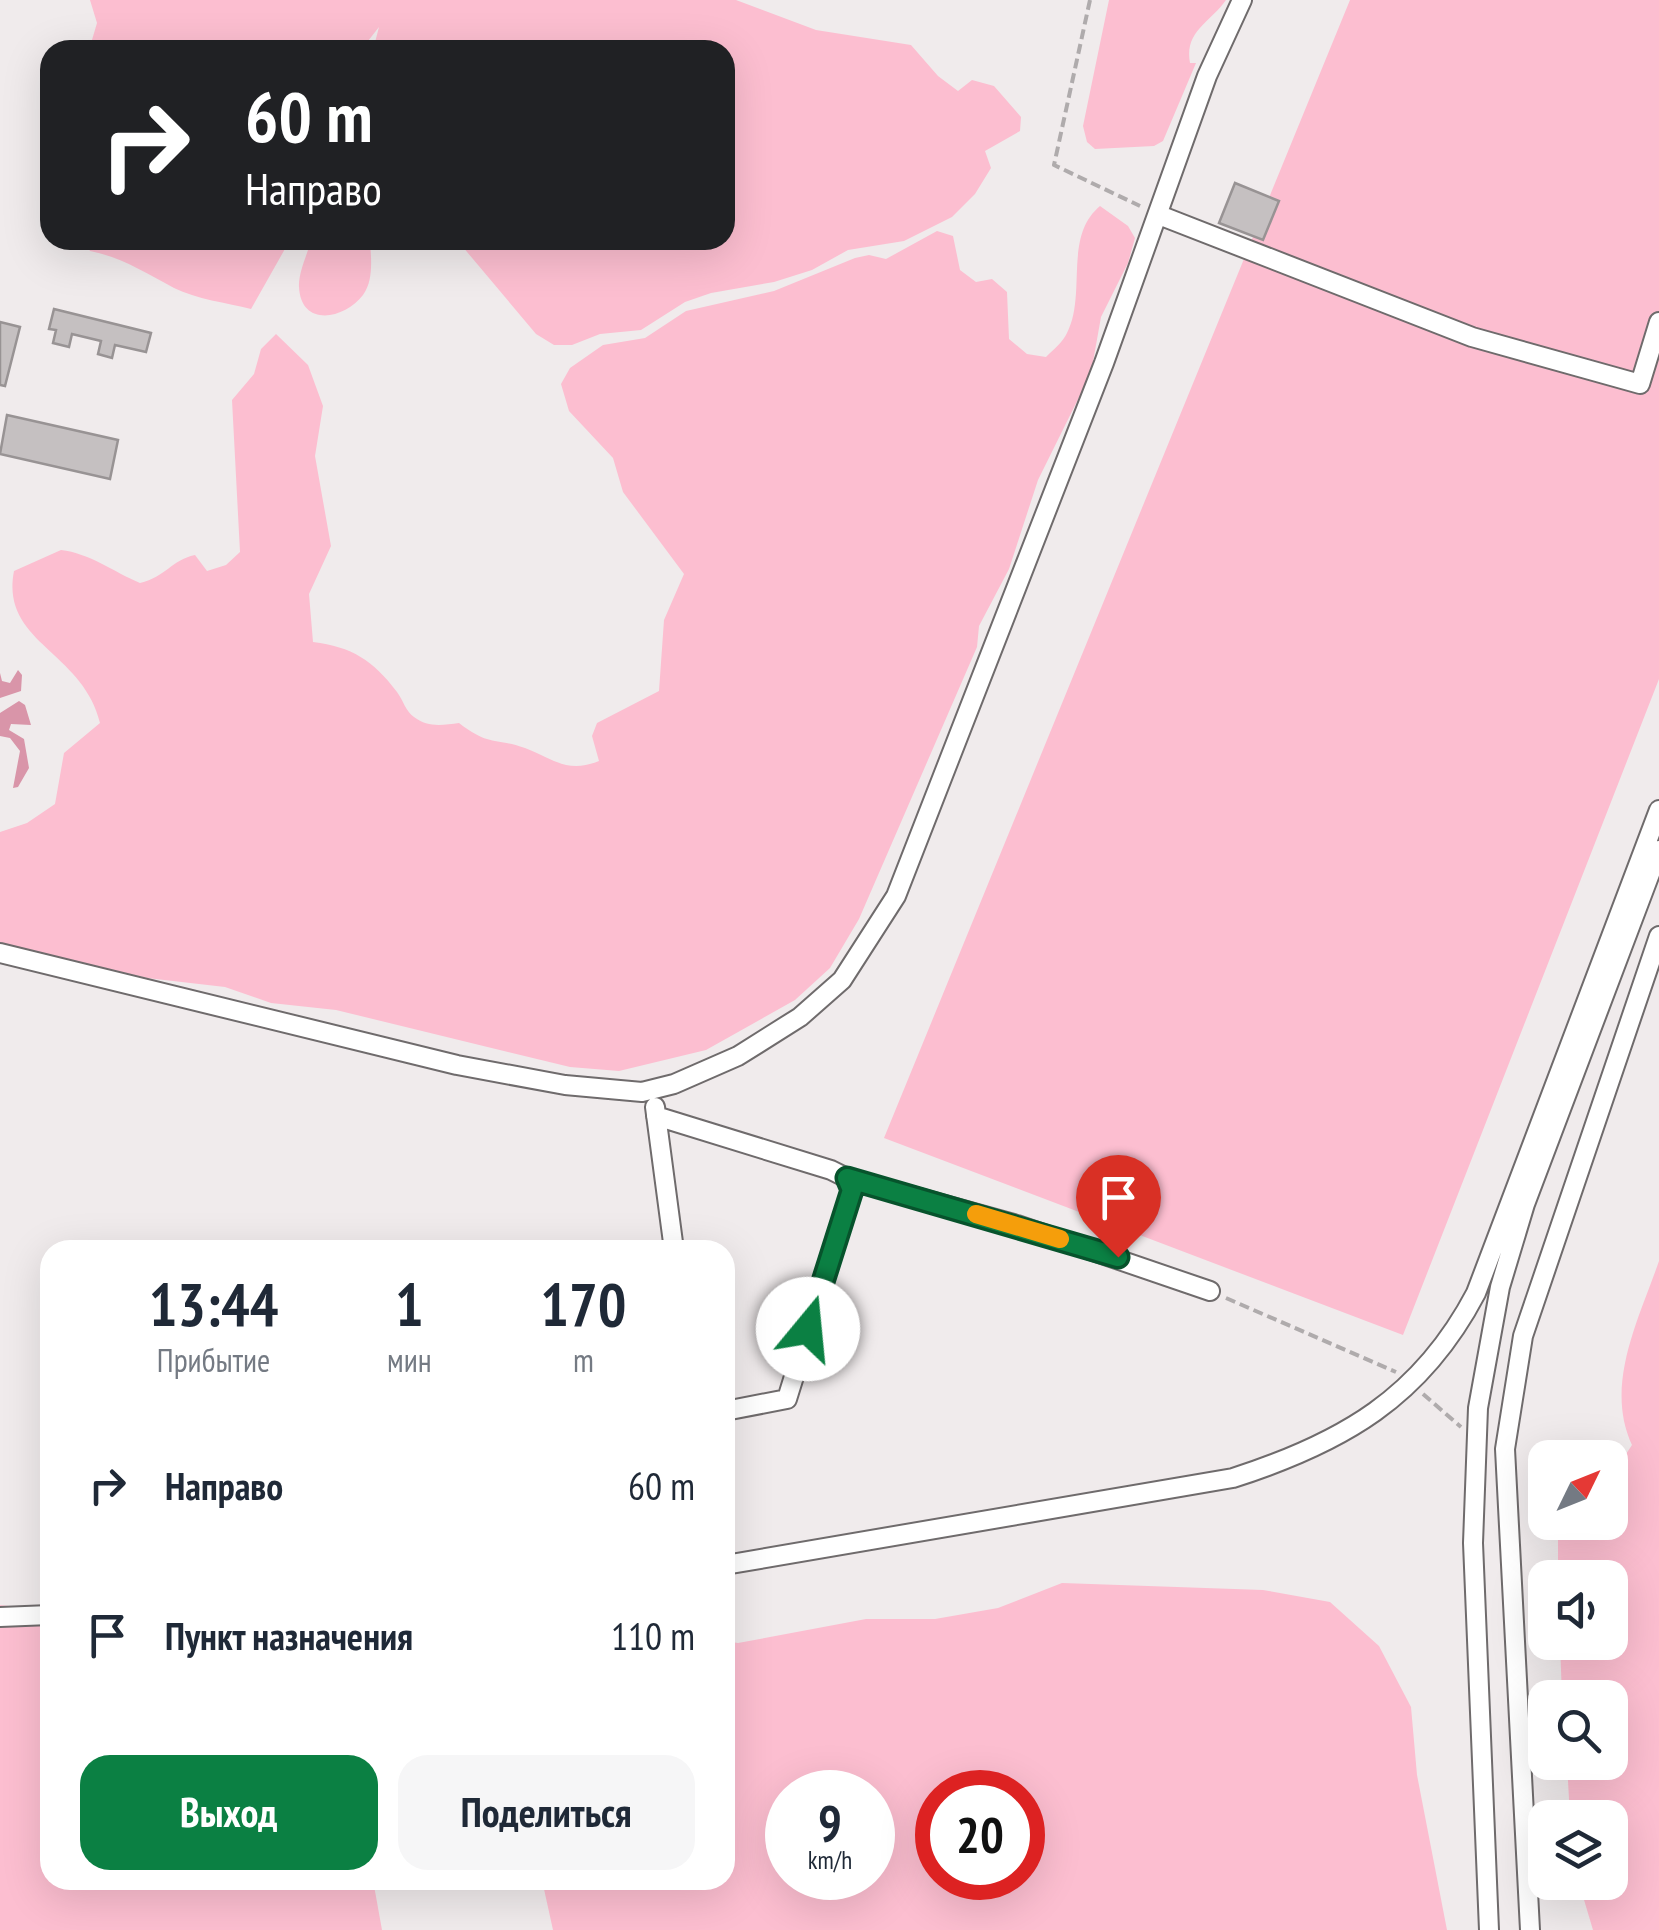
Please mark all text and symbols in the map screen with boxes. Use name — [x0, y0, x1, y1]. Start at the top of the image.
text: 60 m — [245, 71, 373, 161]
icon: right — [80, 80, 210, 210]
text: Направо — [245, 159, 382, 217]
pin — [1076, 1155, 1161, 1258]
icon: arrive — [1091, 1170, 1146, 1225]
text: 13:44 — [149, 1265, 278, 1343]
text: 1 — [395, 1265, 424, 1343]
text: 170 — [540, 1265, 626, 1343]
position arrow — [756, 1277, 860, 1381]
text: Прибытие — [157, 1339, 270, 1381]
text: мин — [387, 1339, 432, 1381]
text: m — [573, 1339, 594, 1381]
north arrow — [1528, 1440, 1628, 1540]
map controls — [1528, 1440, 1628, 1900]
icon: right — [80, 1458, 135, 1513]
text: Направо — [165, 1461, 283, 1510]
text: 60 m — [628, 1461, 695, 1510]
button: sound — [1528, 1560, 1628, 1660]
icon: arrive — [80, 1608, 135, 1663]
text: Пункт назначения — [165, 1611, 413, 1660]
text: 110 m — [611, 1611, 695, 1660]
button: search — [1528, 1680, 1628, 1780]
button: Выход — [80, 1755, 378, 1870]
button: Поделиться — [398, 1755, 695, 1870]
speed limit sign: 20 — [915, 1770, 1045, 1900]
text: 9 — [818, 1790, 842, 1855]
button: layers — [1528, 1800, 1628, 1900]
text: km/h — [808, 1844, 852, 1876]

